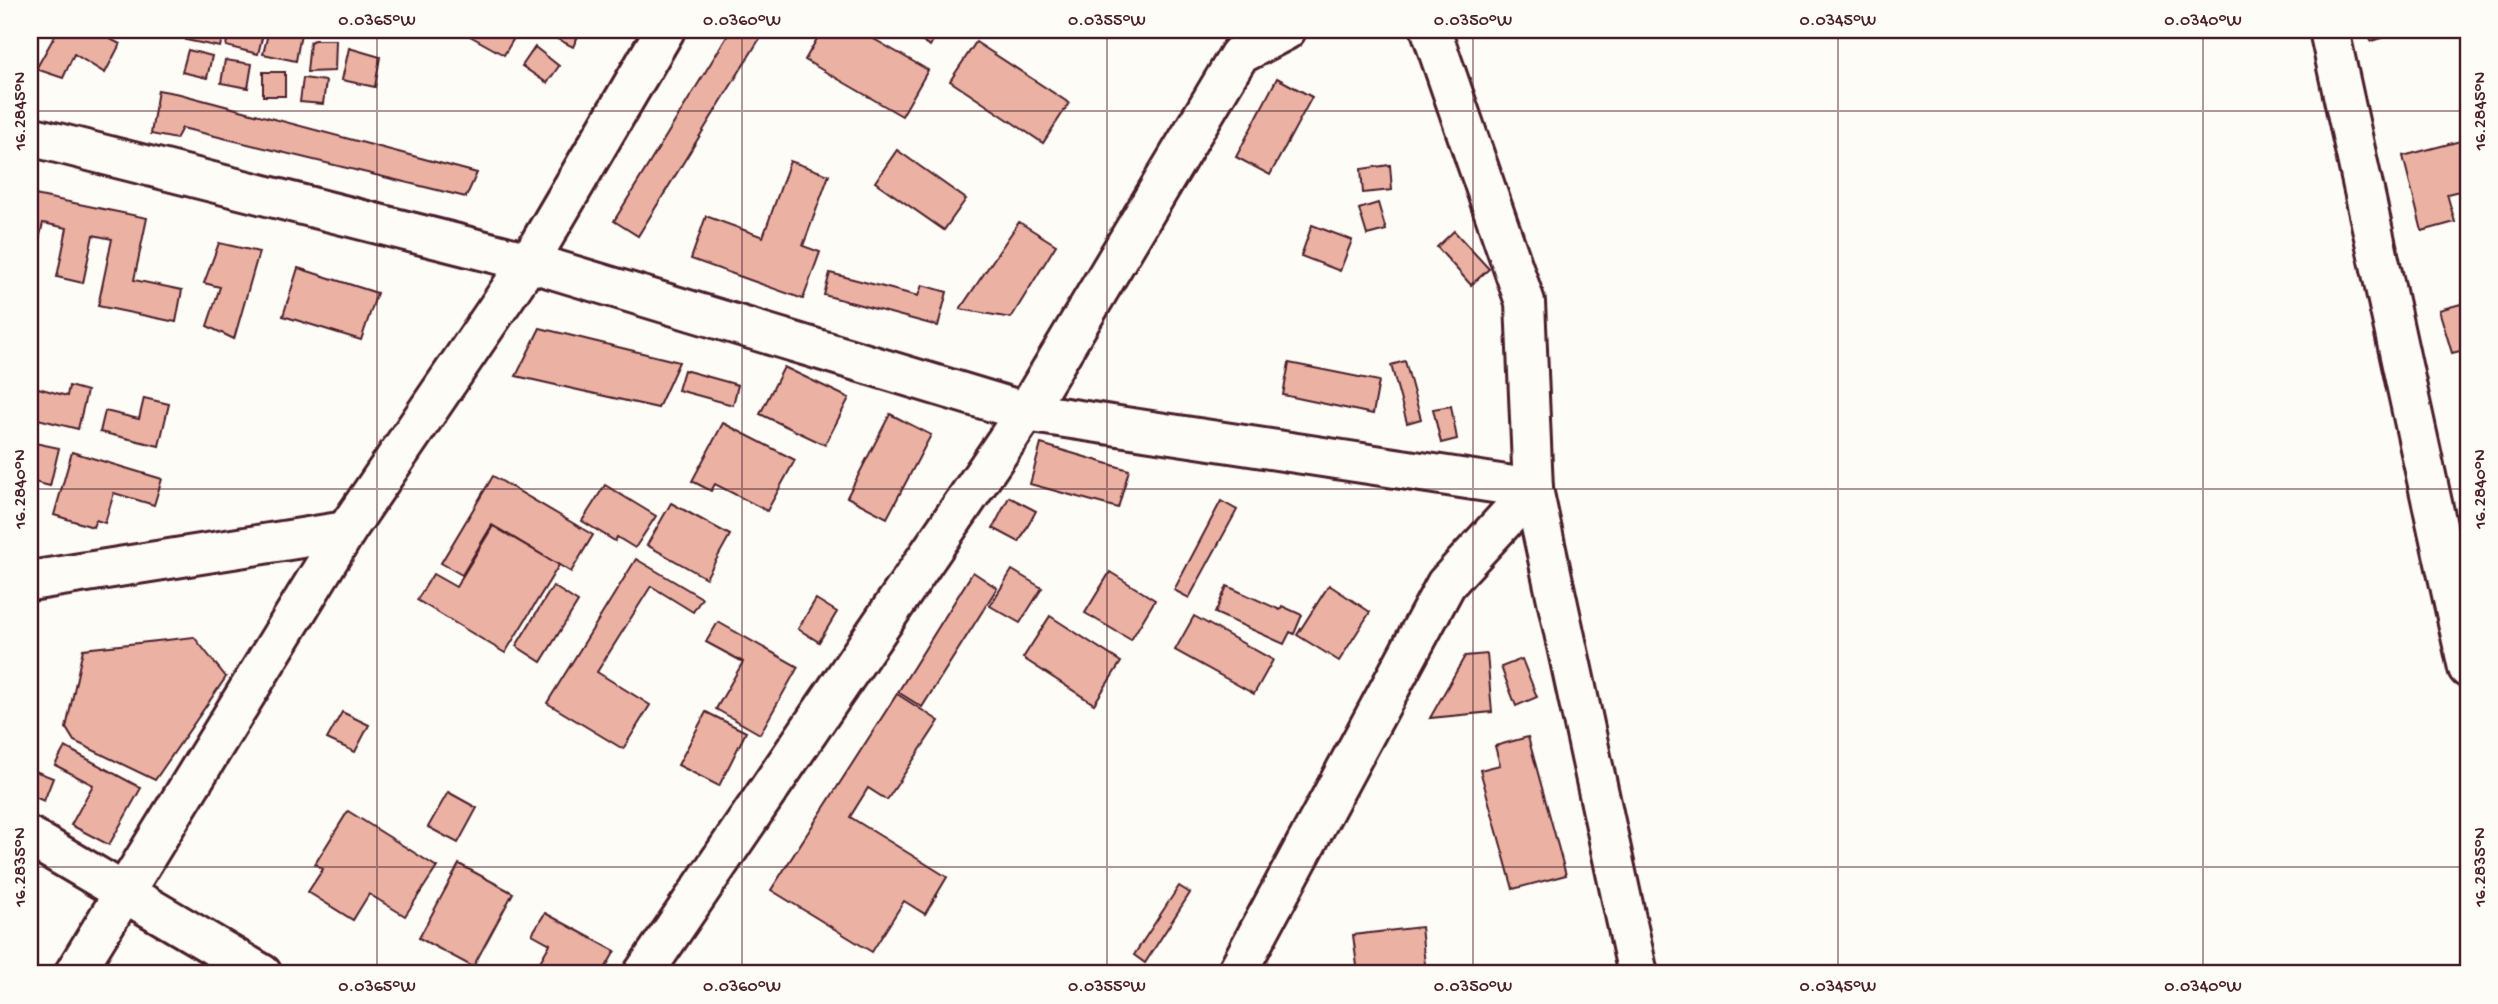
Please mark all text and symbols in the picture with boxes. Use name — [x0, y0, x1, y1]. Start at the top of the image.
text: 0.0365°W — [338, 11, 416, 32]
text: 0.0360°W — [703, 11, 781, 32]
text: 0.0355°W — [1068, 11, 1146, 32]
text: 0.0350°W — [1434, 11, 1512, 32]
text: 0.0345°W — [1800, 11, 1876, 32]
text: 0.0340°W — [2164, 11, 2242, 32]
text: 16.2845°N — [11, 72, 32, 151]
text: 16.2845°N — [2471, 72, 2492, 151]
text: 16.2840°N — [11, 449, 32, 530]
text: 16.2840°N — [2471, 449, 2492, 530]
text: 16.2835°N — [11, 827, 32, 908]
text: 16.2835°N — [2471, 827, 2492, 908]
text: 0.0365°W — [338, 977, 416, 998]
text: 0.0360°W — [703, 977, 781, 998]
text: 0.0355°W — [1068, 977, 1146, 998]
text: 0.0350°W — [1434, 977, 1512, 998]
text: 0.0345°W — [1800, 977, 1876, 998]
text: 0.0340°W — [2164, 977, 2242, 998]

